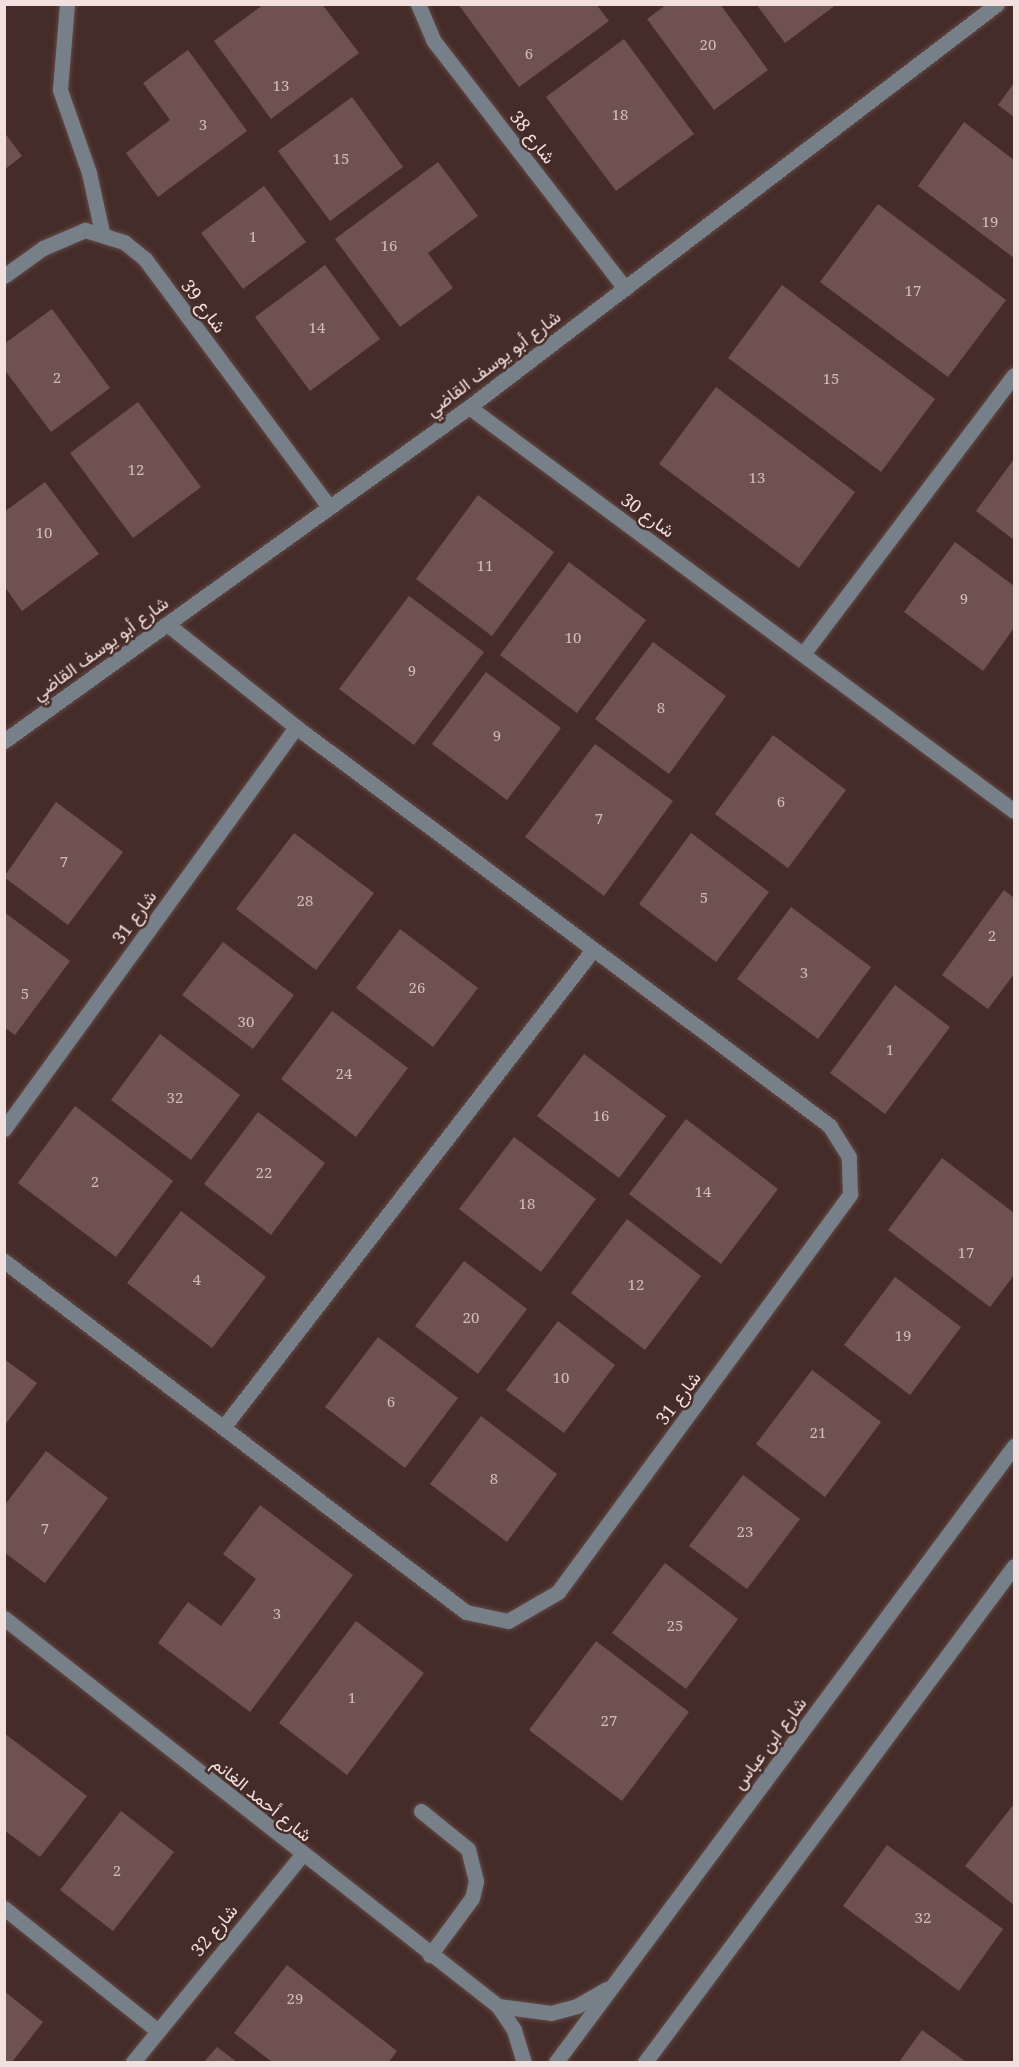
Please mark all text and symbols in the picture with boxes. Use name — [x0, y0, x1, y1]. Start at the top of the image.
house number: 20 — [700, 36, 716, 54]
house number: 6 — [525, 45, 533, 63]
house number: 13 — [273, 77, 289, 95]
street label: شارع 38 — [506, 106, 560, 168]
house number: 18 — [612, 106, 628, 124]
house number: 3 — [199, 116, 207, 134]
house number: 15 — [333, 150, 349, 168]
house number: 19 — [982, 213, 998, 231]
house number: 1 — [249, 228, 257, 246]
house number: 16 — [381, 237, 397, 255]
street label: شارع 39 — [177, 275, 231, 337]
house number: 17 — [905, 282, 921, 300]
street label: شارع أبو يوسف القاضي — [421, 305, 565, 421]
house number: 14 — [309, 319, 325, 337]
house number: 2 — [53, 369, 61, 387]
house number: 15 — [823, 370, 839, 388]
house number: 12 — [128, 461, 144, 479]
house number: 13 — [749, 469, 765, 487]
street label: شارع 30 — [617, 488, 679, 542]
house number: 10 — [36, 524, 52, 542]
house number: 11 — [477, 557, 493, 575]
house number: 9 — [960, 590, 968, 608]
street label: شارع أبو يوسف القاضي — [28, 591, 172, 705]
house number: 10 — [565, 629, 581, 647]
house number: 9 — [408, 662, 416, 680]
house number: 8 — [657, 699, 665, 717]
house number: 9 — [493, 727, 501, 745]
house number: 6 — [777, 793, 785, 811]
house number: 7 — [595, 810, 603, 828]
house number: 7 — [60, 853, 68, 871]
street label: شارع 31 — [107, 886, 161, 948]
house number: 5 — [700, 889, 708, 907]
house number: 28 — [297, 892, 313, 910]
house number: 2 — [988, 927, 996, 945]
house number: 3 — [800, 964, 808, 982]
house number: 26 — [409, 979, 425, 997]
house number: 5 — [21, 985, 29, 1003]
house number: 30 — [238, 1013, 254, 1031]
house number: 1 — [886, 1041, 894, 1059]
house number: 24 — [336, 1065, 352, 1083]
house number: 32 — [167, 1089, 183, 1107]
house number: 16 — [593, 1107, 609, 1125]
house number: 22 — [256, 1164, 272, 1182]
house number: 2 — [91, 1173, 99, 1191]
house number: 14 — [695, 1183, 711, 1201]
house number: 18 — [519, 1195, 535, 1213]
house number: 17 — [958, 1244, 974, 1262]
house number: 4 — [193, 1271, 201, 1289]
house number: 12 — [628, 1276, 644, 1294]
house number: 20 — [463, 1309, 479, 1327]
house number: 19 — [895, 1327, 911, 1345]
street label: شارع 31 — [651, 1367, 705, 1429]
house number: 10 — [553, 1369, 569, 1387]
house number: 6 — [387, 1393, 395, 1411]
house number: 21 — [810, 1424, 826, 1442]
house number: 8 — [490, 1470, 498, 1488]
house number: 7 — [41, 1520, 49, 1538]
house number: 23 — [737, 1523, 753, 1541]
house number: 3 — [273, 1605, 281, 1623]
house number: 25 — [667, 1617, 683, 1635]
house number: 1 — [348, 1689, 356, 1707]
street label: شارع ابن عباس — [727, 1693, 811, 1793]
house number: 27 — [601, 1712, 617, 1730]
street label: شارع أحمد الغانم — [208, 1752, 316, 1846]
house number: 2 — [113, 1862, 121, 1880]
street label: شارع 32 — [186, 1900, 242, 1960]
house number: 32 — [915, 1909, 931, 1927]
house number: 29 — [287, 1990, 303, 2008]

